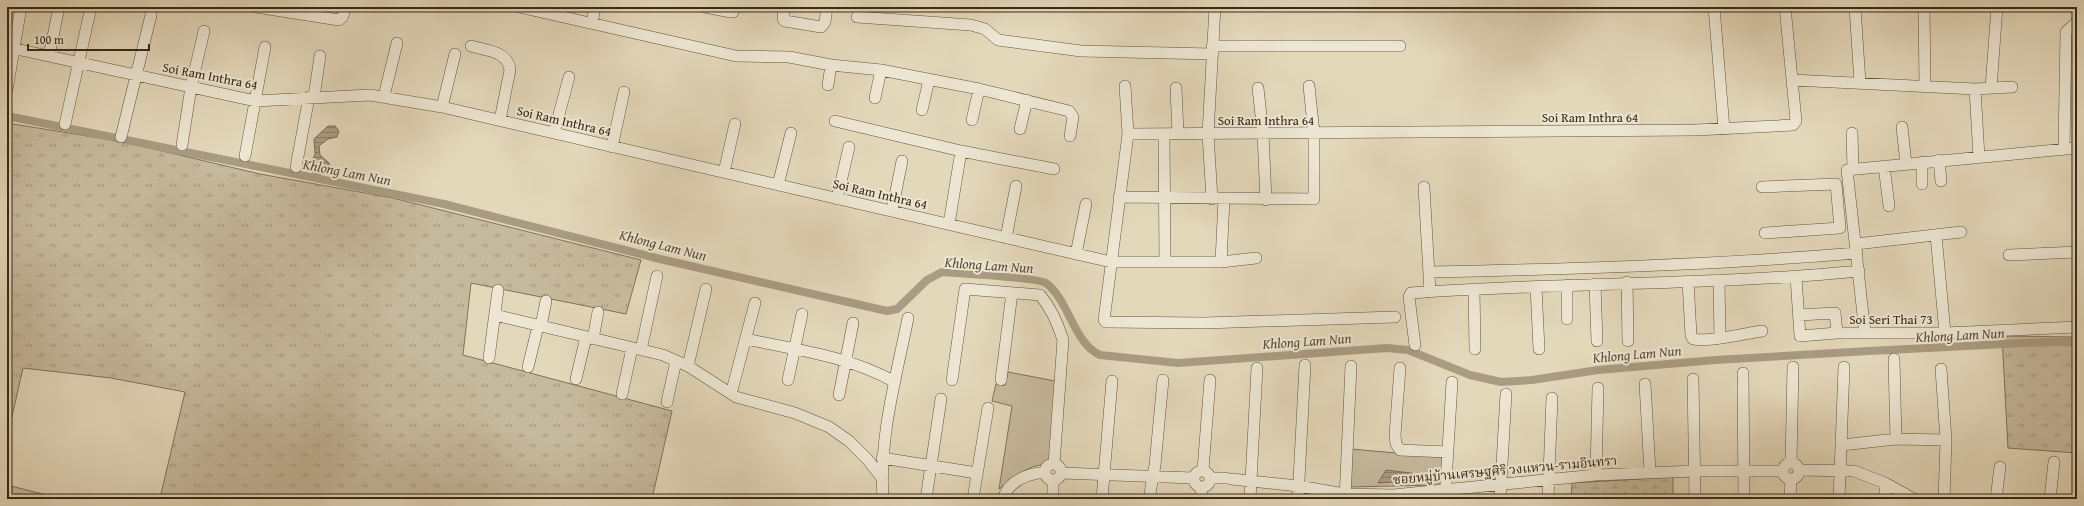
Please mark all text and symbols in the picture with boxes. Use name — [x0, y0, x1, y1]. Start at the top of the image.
scale bar — [28, 26, 149, 52]
text: 100 m — [34, 31, 64, 48]
street label: Soi Ram Inthra 64 — [161, 57, 259, 95]
street label: Soi Ram Inthra 64 — [515, 101, 613, 141]
street label: Soi Ram Inthra 64 — [1542, 108, 1638, 127]
street label: Soi Ram Inthra 64 — [1218, 111, 1314, 130]
water label: Khlong Lam Nun — [300, 153, 393, 190]
street label: Soi Ram Inthra 64 — [831, 174, 929, 214]
water label: Khlong Lam Nun — [616, 224, 709, 266]
water label: Khlong Lam Nun — [943, 252, 1034, 278]
street label: Soi Seri Thai 73 — [1849, 310, 1933, 329]
water label: Khlong Lam Nun — [1914, 323, 2005, 347]
water label: Khlong Lam Nun — [1261, 328, 1352, 354]
water label: Khlong Lam Nun — [1591, 340, 1682, 368]
street label: ซอยหมู่บ้านเศรษฐศิริ วงแหวน-รามอินทรา — [1392, 451, 1618, 489]

